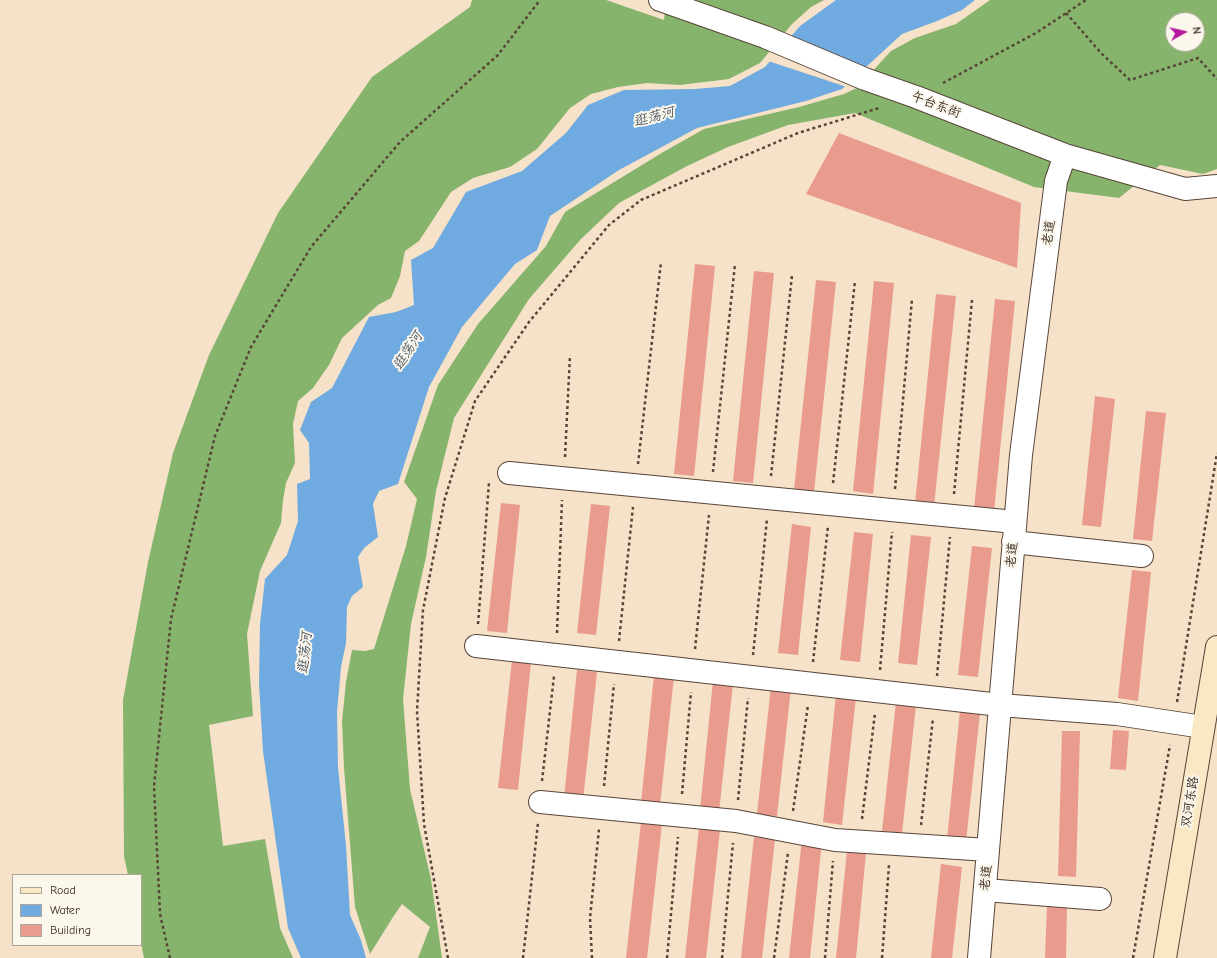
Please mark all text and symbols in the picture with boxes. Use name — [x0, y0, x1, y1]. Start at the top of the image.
north arrow — [1165, 12, 1205, 52]
text: N — [1189, 26, 1203, 35]
street label: 午台东街 — [909, 88, 963, 122]
water label: 逛荡河 — [632, 103, 676, 131]
street label: 老道 — [1040, 219, 1058, 247]
water label: 逛荡河 — [390, 329, 426, 373]
street label: 老道 — [1003, 541, 1021, 569]
water label: 逛荡河 — [294, 631, 316, 675]
street label: 双河东路 — [1178, 775, 1202, 829]
street label: 老道 — [977, 864, 995, 892]
legend — [12, 874, 142, 946]
text: Road — [50, 883, 76, 897]
text: Water — [50, 903, 80, 917]
text: Building — [50, 923, 91, 937]

